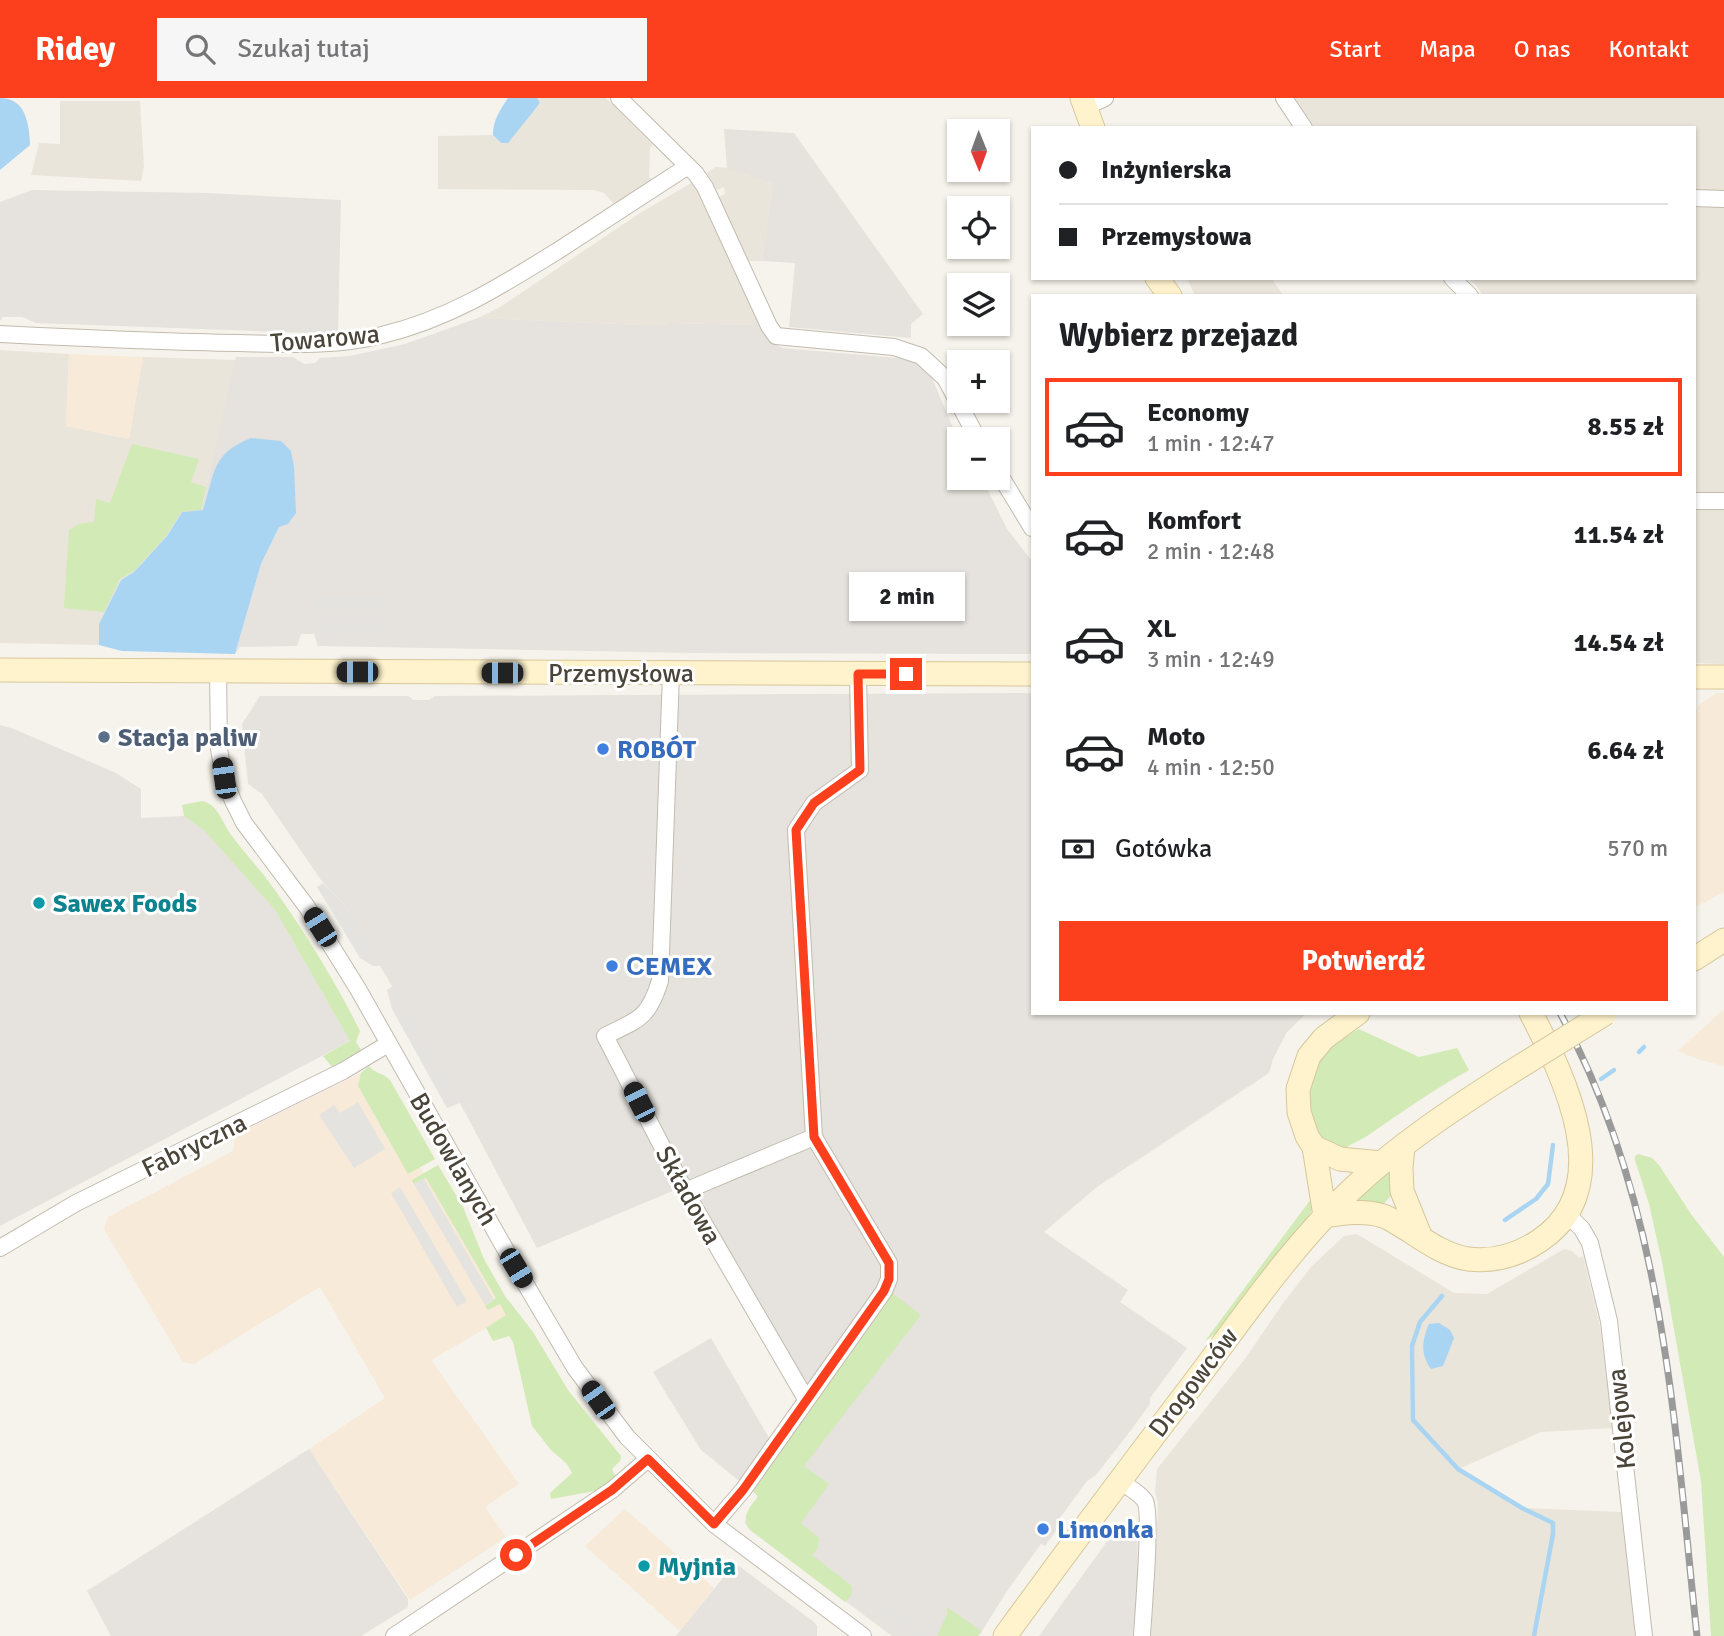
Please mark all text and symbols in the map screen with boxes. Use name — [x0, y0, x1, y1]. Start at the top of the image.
search box — [157, 18, 647, 81]
text: Ridey — [35, 29, 115, 70]
icon: search — [181, 30, 219, 68]
text: Szukaj tutaj — [237, 33, 370, 65]
text: Start — [1330, 34, 1381, 64]
text: Mapa — [1419, 34, 1476, 64]
text: O nas — [1514, 34, 1571, 64]
text: Kontakt — [1609, 34, 1689, 64]
north arrow — [947, 119, 1010, 182]
map controls — [947, 119, 1010, 490]
text: Inżynierska — [1101, 154, 1232, 186]
button: locate — [947, 196, 1010, 259]
text: Przemysłowa — [1101, 221, 1252, 253]
button: layers — [947, 273, 1010, 336]
text: Wybierz przejazd — [1059, 316, 1298, 355]
street label: Towarowa — [269, 318, 381, 360]
button: + — [947, 350, 1010, 413]
icon: car — [1063, 396, 1126, 459]
text: Economy — [1147, 397, 1249, 429]
text: 8.55 zł — [1588, 411, 1664, 443]
button: − — [947, 427, 1010, 490]
text: 1 min · 12:47 — [1147, 429, 1275, 458]
icon: car — [1063, 504, 1126, 567]
text: Komfort — [1147, 505, 1241, 537]
text: 11.54 zł — [1573, 519, 1664, 551]
text: 2 min · 12:48 — [1147, 537, 1275, 566]
callout: 2 min — [848, 573, 964, 622]
text: 2 min — [879, 582, 935, 611]
icon: car — [1063, 612, 1126, 675]
text: XL — [1147, 613, 1177, 645]
text: 14.54 zł — [1573, 627, 1664, 659]
text: 3 min · 12:49 — [1147, 645, 1275, 674]
street label: Przemysłowa — [548, 658, 694, 690]
route end — [890, 658, 922, 690]
car — [337, 662, 379, 683]
car — [482, 663, 524, 684]
icon: car — [1063, 720, 1126, 783]
text: Moto — [1147, 721, 1205, 753]
place label: Stacja paliw — [118, 722, 258, 754]
marker: Stacja paliw — [96, 729, 112, 745]
place label: ROBÓT — [617, 734, 697, 766]
text: 6.64 zł — [1588, 735, 1664, 767]
marker: ROBÓT — [595, 741, 611, 757]
text: 4 min · 12:50 — [1147, 753, 1275, 782]
car — [211, 756, 238, 800]
icon: cash — [1059, 830, 1097, 868]
text: Gotówka — [1115, 833, 1212, 865]
text: 570 m — [1607, 834, 1668, 863]
place label: Sawex Foods — [53, 888, 197, 920]
marker: Sawex Foods — [31, 895, 47, 911]
car — [300, 904, 341, 950]
button: Potwierdź — [1059, 921, 1668, 1001]
place label: СEMEX — [626, 951, 712, 983]
marker: СEMEX — [604, 958, 620, 974]
car — [621, 1079, 658, 1125]
street label: Budowlanych — [402, 1087, 504, 1232]
street label: Fabryczna — [137, 1107, 252, 1185]
street label: Składowa — [648, 1141, 728, 1250]
car — [497, 1245, 536, 1291]
street label: Drogowców — [1142, 1321, 1246, 1444]
street label: Kolejowa — [1601, 1367, 1643, 1471]
car — [578, 1377, 619, 1423]
place label: Limonka — [1057, 1514, 1154, 1546]
marker: Limonka — [1035, 1521, 1051, 1537]
route start — [500, 1539, 532, 1571]
place label: Myjnia — [658, 1551, 736, 1583]
marker: Myjnia — [636, 1558, 652, 1574]

